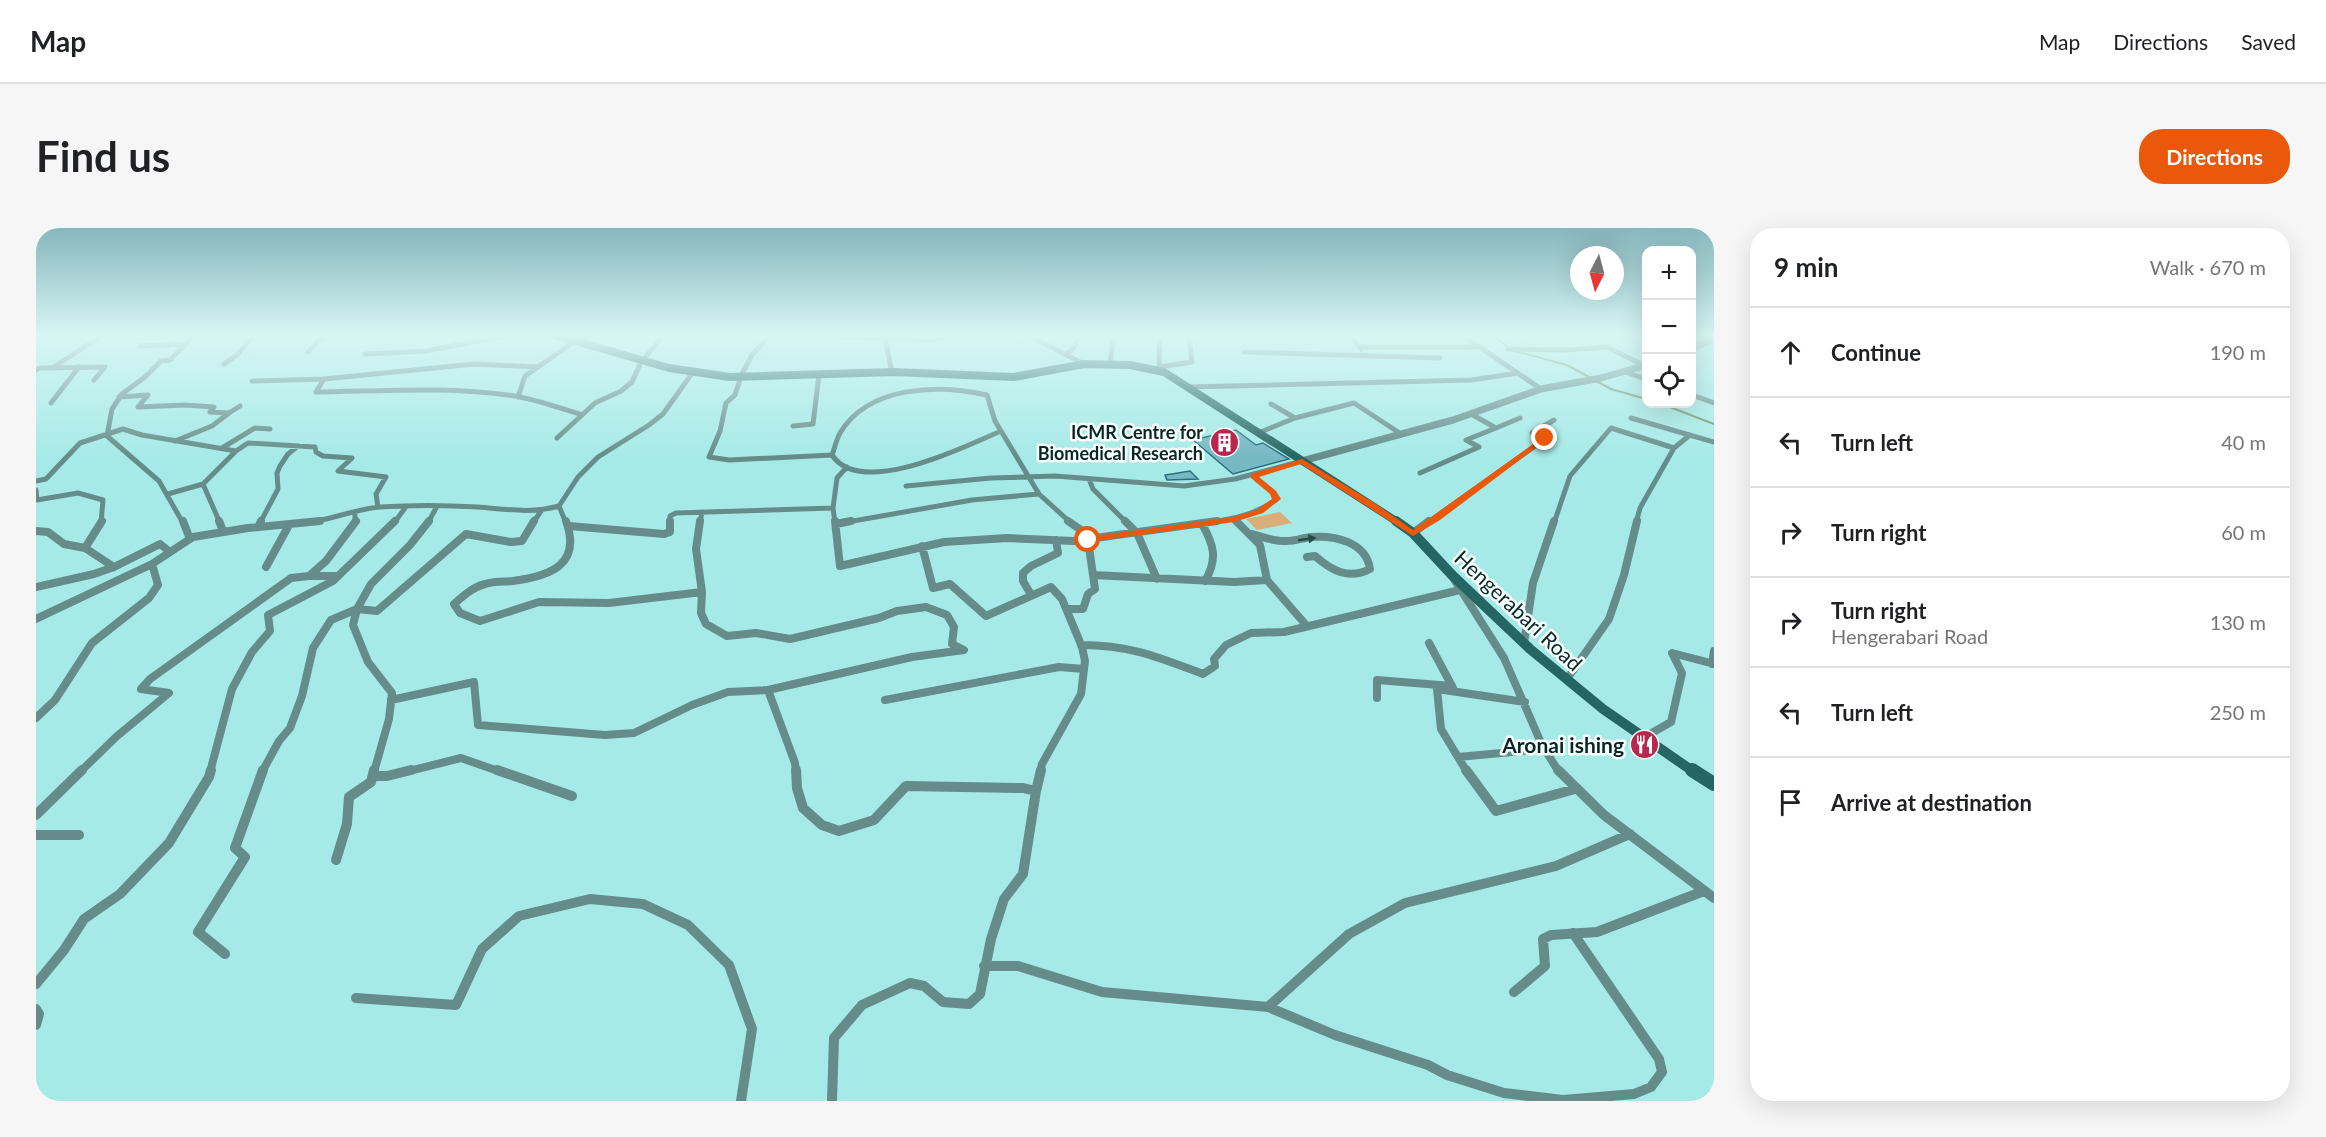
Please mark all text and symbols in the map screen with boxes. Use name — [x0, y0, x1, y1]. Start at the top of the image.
text: Map — [30, 24, 86, 58]
text: Map — [2039, 29, 2080, 54]
text: Directions — [2113, 29, 2208, 54]
text: Saved — [2241, 29, 2296, 54]
button: Directions — [2139, 129, 2290, 184]
text: Find us — [36, 131, 170, 181]
north arrow — [1570, 246, 1624, 300]
map controls — [1642, 246, 1696, 408]
button: + — [1642, 246, 1696, 300]
text: 9 min — [1774, 251, 1838, 283]
text: Walk · 670 m — [2150, 255, 2266, 279]
button: − — [1642, 300, 1696, 354]
icon: ahead — [1774, 336, 1807, 369]
text: Continue — [1831, 339, 1921, 366]
text: 190 m — [2210, 340, 2266, 364]
button: locate — [1642, 354, 1696, 408]
place label: ICMR Centre for Biomedical Research — [1038, 421, 1203, 464]
route end — [1531, 424, 1557, 450]
building icon: ICMR Centre for Biomedical Research — [1208, 426, 1240, 458]
icon: left — [1774, 426, 1807, 459]
text: Turn left — [1831, 429, 1913, 456]
text: 40 m — [2221, 430, 2266, 454]
icon: right — [1774, 516, 1807, 549]
text: Turn right — [1831, 519, 1926, 546]
text: 60 m — [2221, 520, 2266, 544]
route start — [1074, 526, 1100, 552]
one-way arrow — [1298, 534, 1317, 543]
street label: Hengerabari Road — [1450, 545, 1588, 675]
text: Turn right — [1831, 597, 1926, 624]
icon: right — [1774, 606, 1807, 639]
text: 130 m — [2210, 610, 2266, 634]
text: Hengerabari Road — [1831, 624, 1988, 648]
icon: left — [1774, 696, 1807, 729]
text: Turn left — [1831, 699, 1913, 726]
text: 250 m — [2210, 700, 2266, 724]
restaurant icon: Aronai ishing — [1629, 728, 1661, 760]
place label: Aronai ishing — [1501, 732, 1624, 757]
icon: arrive — [1774, 786, 1807, 819]
text: Arrive at destination — [1831, 789, 2032, 816]

